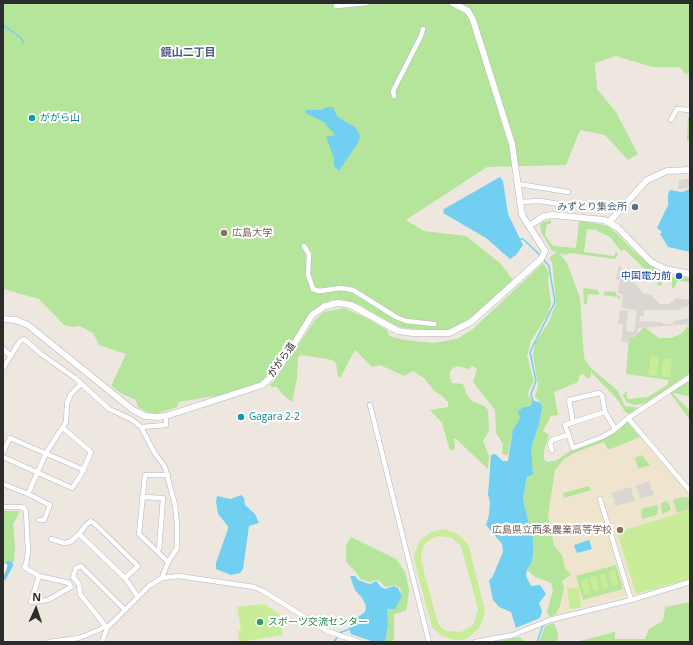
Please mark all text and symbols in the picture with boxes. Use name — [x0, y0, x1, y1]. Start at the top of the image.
district label: 鏡山二丁目 — [161, 46, 215, 60]
place label: ががら山 — [40, 112, 80, 124]
marker: ががら山 — [27, 113, 37, 123]
place label: みずとり集会所 — [557, 201, 627, 213]
marker: みずとり集会所 — [630, 202, 640, 212]
place label: 広島大学 — [232, 227, 272, 239]
marker: 広島大学 — [219, 228, 229, 238]
place label: 中国電力前 — [621, 270, 671, 282]
marker: 中国電力前 — [674, 271, 684, 281]
street label: ががら道 — [266, 340, 298, 380]
place label: Gagara 2-2 — [249, 411, 300, 423]
marker: Gagara 2-2 — [236, 412, 246, 422]
place label: 広島県立西条農業高等学校 — [492, 524, 612, 536]
marker: 広島県立西条農業高等学校 — [615, 525, 625, 535]
north arrow — [16, 589, 56, 629]
text: N — [32, 589, 42, 604]
place label: スポーツ交流センター — [268, 616, 368, 628]
marker: スポーツ交流センター — [255, 617, 265, 627]

